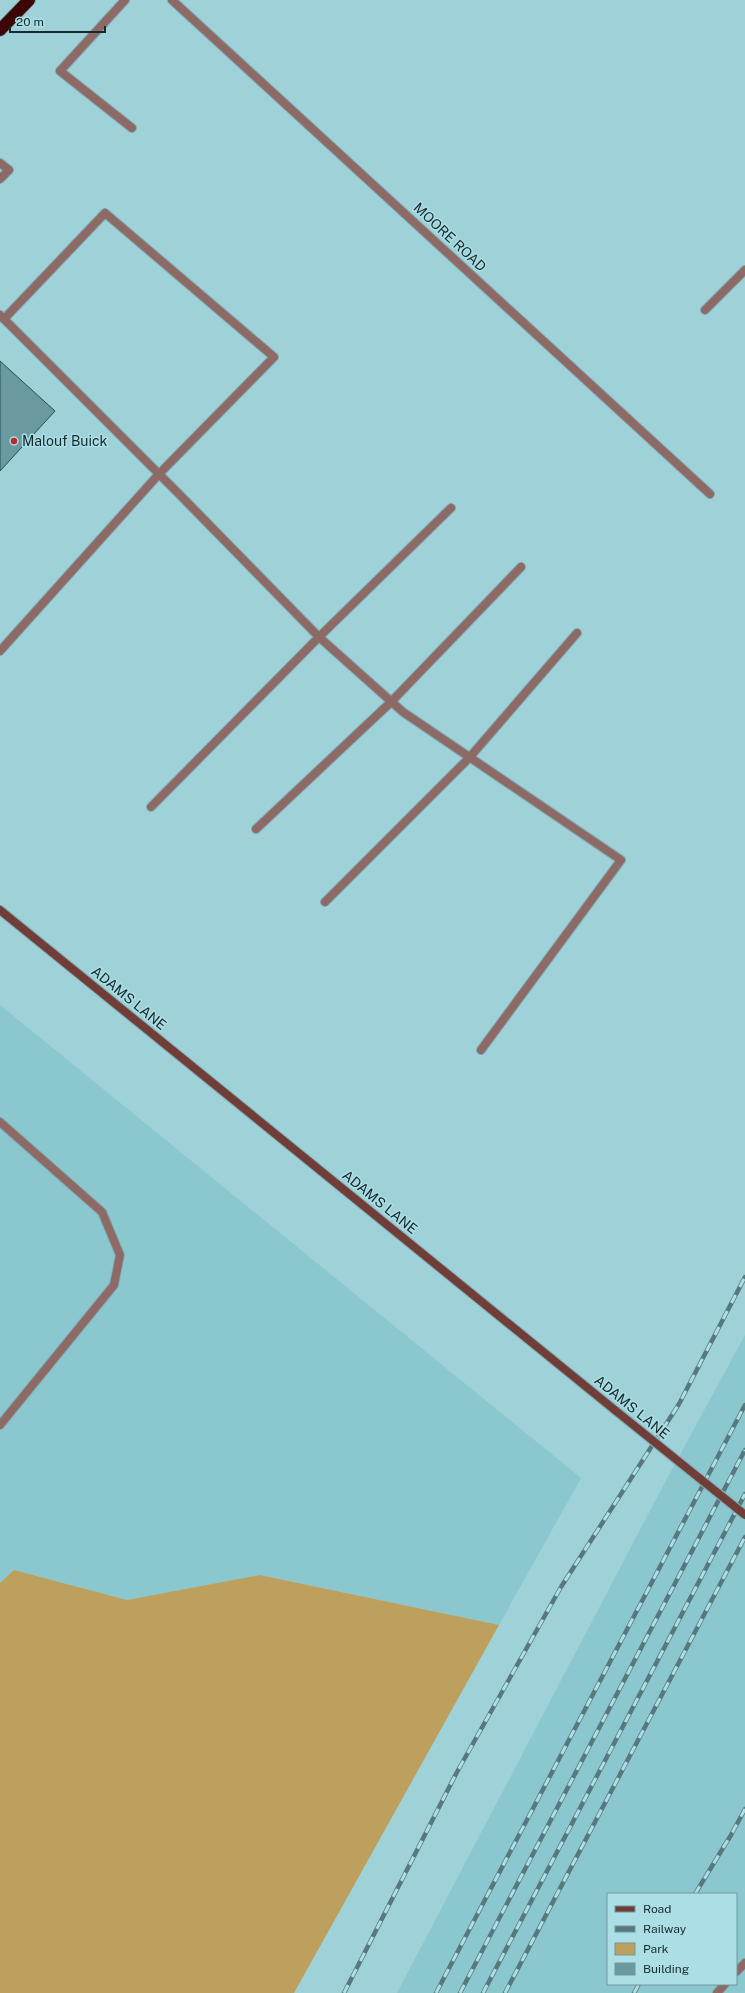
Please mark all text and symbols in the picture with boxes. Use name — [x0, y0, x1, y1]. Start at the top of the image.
scale bar — [10, 8, 105, 34]
text: 20 m — [16, 15, 44, 29]
street label: MOORE ROAD — [410, 199, 490, 275]
place label: Malouf Buick — [22, 433, 108, 449]
marker: Malouf Buick — [9, 436, 19, 446]
street label: ADAMS LANE — [88, 963, 170, 1033]
street label: ADAMS LANE — [339, 1167, 421, 1237]
street label: ADAMS LANE — [591, 1372, 673, 1442]
legend — [607, 1893, 737, 1985]
text: Road — [643, 1902, 671, 1916]
text: Railway — [643, 1922, 687, 1936]
text: Park — [643, 1942, 669, 1956]
text: Building — [643, 1962, 689, 1976]

